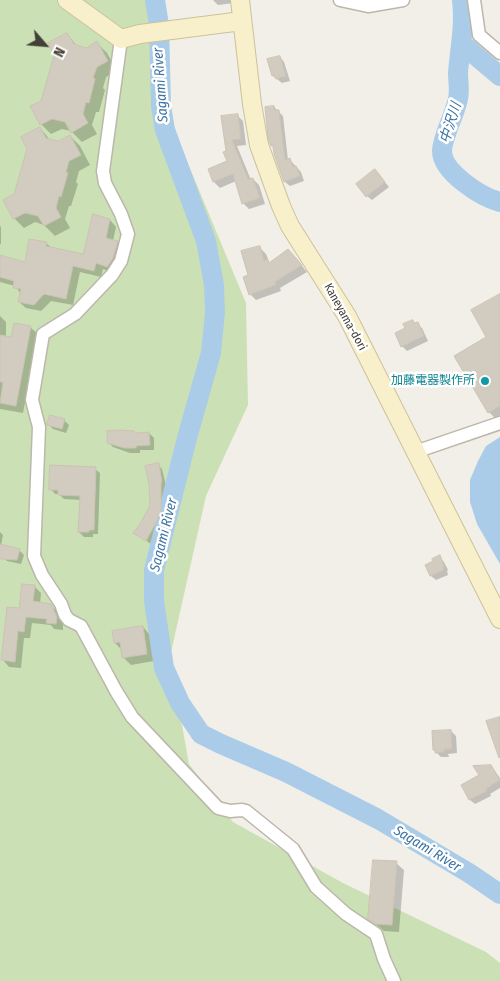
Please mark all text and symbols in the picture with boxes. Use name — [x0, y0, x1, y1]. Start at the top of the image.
north arrow — [20, 20, 70, 70]
text: N — [49, 44, 68, 60]
water label: Sagami River — [150, 47, 172, 123]
water label: 中沢川 — [437, 100, 465, 146]
street label: Kaneyama-dori — [321, 281, 369, 353]
place label: 加藤電器製作所 — [391, 374, 475, 388]
marker: 加藤電器製作所 — [479, 375, 491, 387]
water label: Sagami River — [147, 497, 181, 573]
water label: Sagami River — [391, 823, 463, 875]

